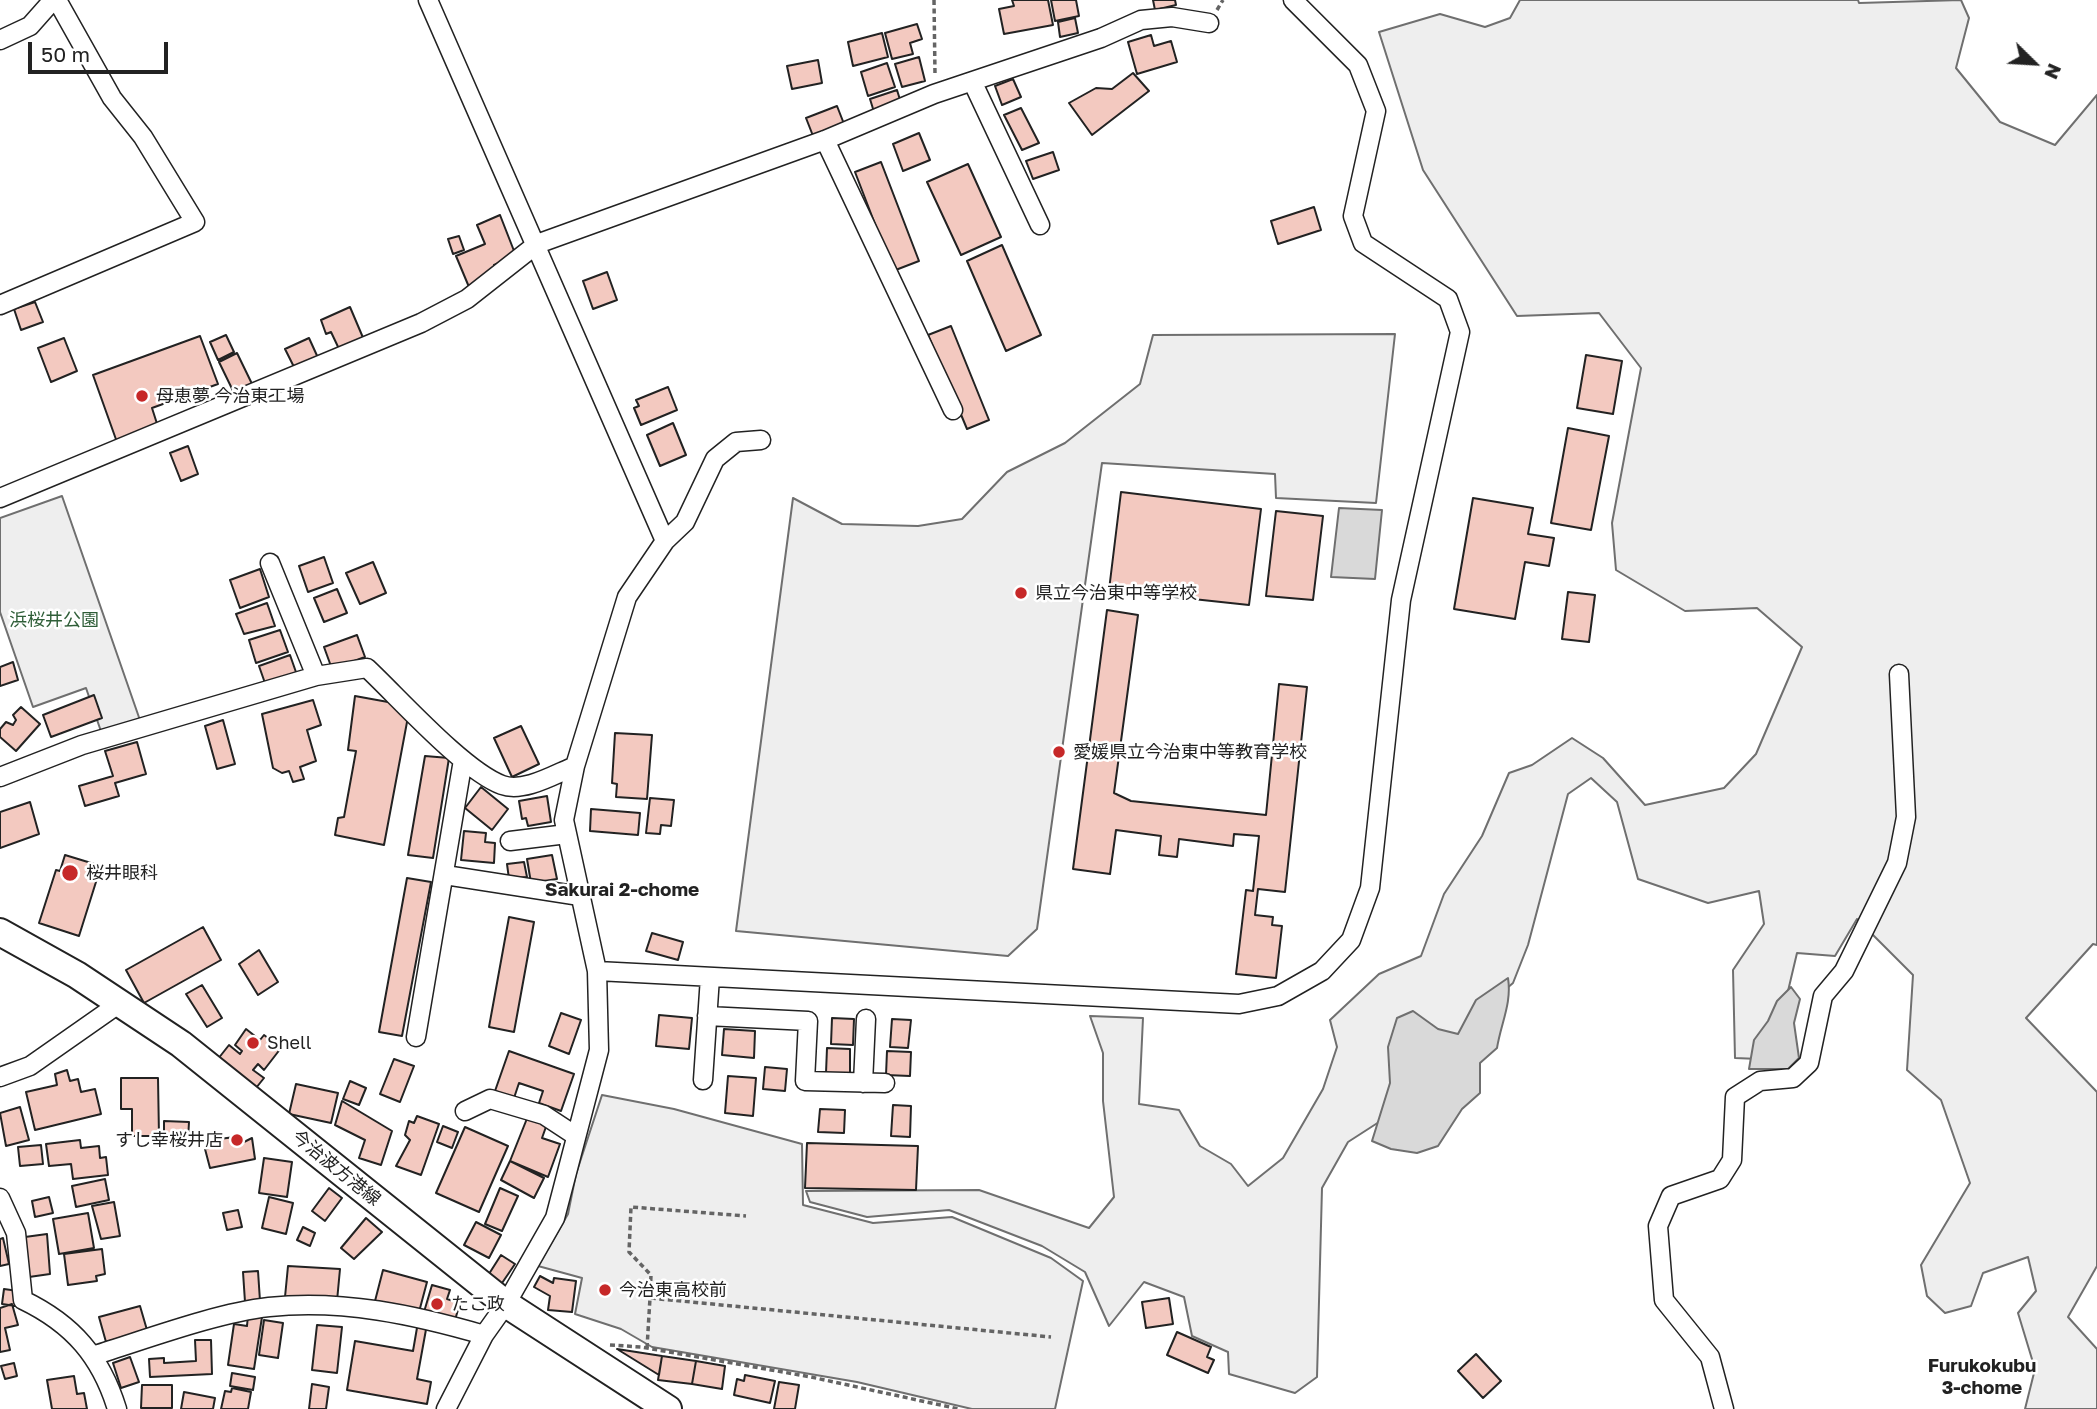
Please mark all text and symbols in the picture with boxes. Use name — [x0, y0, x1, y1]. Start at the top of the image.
scale bar — [32, 28, 172, 72]
north arrow — [1999, 28, 2069, 98]
text: 50 m — [41, 41, 90, 67]
text: N — [2040, 60, 2067, 83]
place label: 母恵夢 今治東工場 — [156, 385, 304, 407]
marker: 母恵夢 今治東工場 — [134, 388, 150, 404]
place label: 県立今治東中等学校 — [1035, 582, 1197, 604]
marker: 県立今治東中等学校 — [1013, 585, 1029, 601]
park label: 浜桜井公園 — [9, 609, 99, 631]
place label: 愛媛県立今治東中等教育学校 — [1073, 741, 1307, 763]
marker: 愛媛県立今治東中等教育学校 — [1051, 744, 1067, 760]
place label: 桜井眼科 — [86, 862, 158, 884]
marker: 桜井眼科 — [60, 863, 80, 883]
district label: Sakurai 2-chome — [545, 879, 699, 901]
place label: Shell — [267, 1032, 312, 1054]
marker: Shell — [245, 1035, 261, 1051]
street label: 今治波方港線 — [287, 1126, 385, 1210]
place label: すし幸桜井店 — [115, 1129, 223, 1151]
marker: すし幸桜井店 — [229, 1132, 245, 1148]
place label: 今治東高校前 — [619, 1279, 727, 1301]
marker: 今治東高校前 — [597, 1282, 613, 1298]
place label: たこ政 — [451, 1293, 505, 1315]
marker: たこ政 — [429, 1296, 445, 1312]
district label: Furukokubu 3-chome — [1928, 1355, 2036, 1399]

